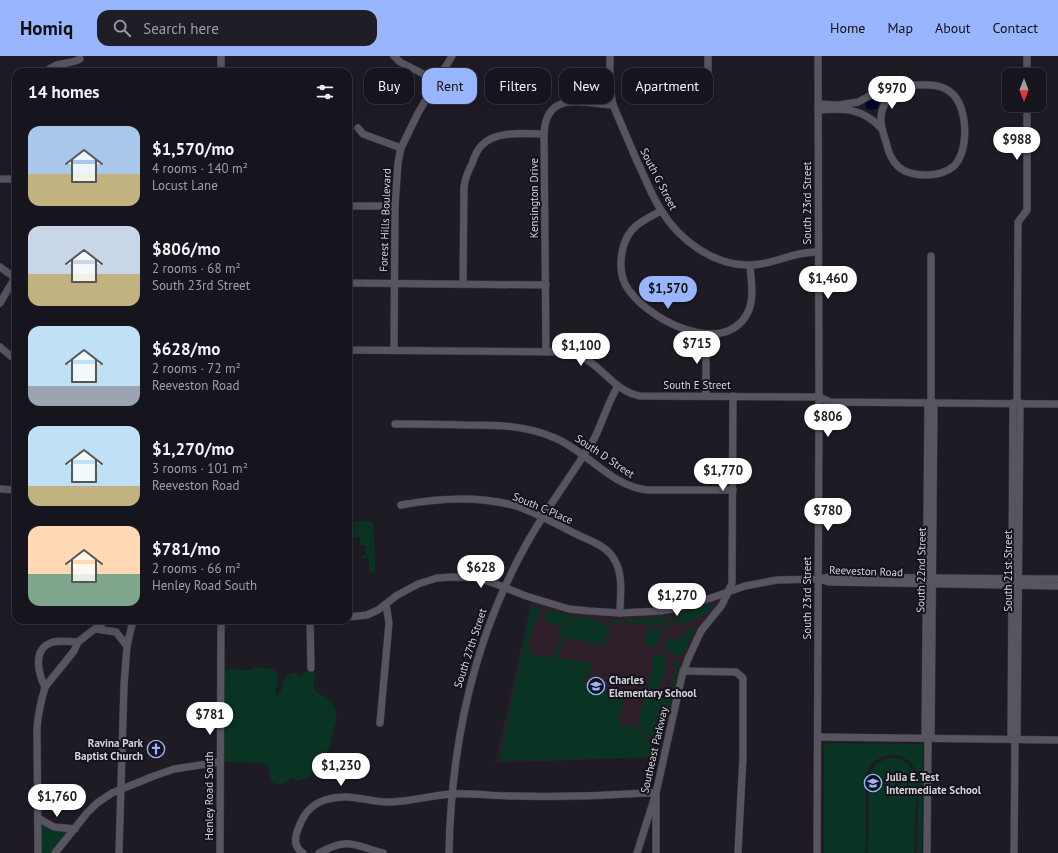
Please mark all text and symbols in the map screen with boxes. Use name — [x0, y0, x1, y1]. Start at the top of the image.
search box — [97, 10, 377, 46]
text: Homiq — [20, 16, 73, 40]
icon: search — [111, 17, 133, 39]
text: Search here — [143, 19, 219, 38]
text: Home — [830, 19, 865, 37]
text: Map — [887, 19, 913, 37]
text: About — [935, 19, 971, 37]
text: Contact — [993, 19, 1038, 37]
chip: Buy — [364, 68, 414, 104]
chip: Rent — [422, 68, 477, 104]
chip: Filters — [485, 68, 551, 104]
chip: New — [559, 68, 614, 104]
chip: Apartment — [622, 68, 713, 104]
north arrow — [1002, 68, 1046, 112]
map controls — [1002, 68, 1046, 112]
pin: $970 — [868, 76, 916, 110]
text: $970 — [877, 80, 907, 97]
text: 14 homes — [28, 81, 99, 103]
icon: filters — [314, 81, 336, 103]
pin: $988 — [993, 127, 1041, 161]
text: $988 — [1002, 131, 1032, 148]
text: $1,570/mo — [152, 138, 234, 160]
icon: home — [60, 142, 108, 190]
street label: South G Street — [637, 145, 681, 213]
street label: Kensington Drive — [527, 157, 541, 238]
text: 4 rooms · 140 m² — [152, 160, 248, 177]
street label: South 23rd Street — [800, 161, 814, 245]
street label: Forest Hills Boulevard — [376, 168, 394, 272]
text: Locust Lane — [152, 177, 218, 194]
text: $806/mo — [152, 238, 220, 260]
icon: home — [60, 242, 108, 290]
text: 2 rooms · 68 m² — [152, 260, 241, 277]
pin: $1,460 — [795, 266, 861, 300]
text: $1,460 — [808, 270, 848, 287]
pin: $1,570 — [635, 276, 701, 310]
text: South 23rd Street — [152, 277, 250, 294]
text: $1,570 — [648, 280, 688, 297]
pin: $715 — [673, 331, 721, 365]
pin: $1,100 — [548, 333, 614, 367]
text: $715 — [682, 335, 712, 352]
text: $1,100 — [561, 337, 601, 354]
text: $628/mo — [152, 338, 220, 360]
icon: home — [60, 342, 108, 390]
text: 2 rooms · 72 m² — [152, 360, 241, 377]
text: Reeveston Road — [152, 377, 239, 394]
street label: South E Street — [663, 378, 731, 392]
pin: $806 — [804, 404, 852, 438]
text: $806 — [813, 408, 843, 425]
street label: South D Street — [573, 431, 638, 481]
text: $1,270/mo — [152, 438, 234, 460]
icon: home — [60, 442, 108, 490]
pin: $1,770 — [690, 458, 756, 492]
text: 3 rooms · 101 m² — [152, 460, 248, 477]
text: $1,770 — [703, 462, 743, 479]
text: Reeveston Road — [152, 477, 239, 494]
street label: South C Place — [511, 489, 576, 527]
pin: $780 — [804, 498, 852, 532]
text: $780 — [813, 502, 843, 519]
street label: South 22nd Street — [913, 527, 929, 613]
street label: South 21st Street — [1001, 530, 1015, 612]
text: $781/mo — [152, 538, 220, 560]
icon: home — [60, 542, 108, 590]
pin: $628 — [457, 555, 505, 589]
street label: South 23rd Street — [800, 556, 814, 640]
text: $628 — [466, 559, 496, 576]
text: 2 rooms · 66 m² — [152, 560, 241, 577]
street label: Reeveston Road — [829, 563, 903, 579]
text: Henley Road South — [152, 577, 257, 594]
pin: $1,270 — [644, 583, 710, 617]
text: $1,270 — [657, 587, 697, 604]
street label: South 27th Street — [451, 606, 490, 690]
place label: Charles Elementary School — [609, 673, 697, 700]
school or university icon: Charles Elementary School — [586, 676, 606, 696]
pin: $781 — [186, 702, 234, 736]
street label: Southeast Parkway — [637, 704, 671, 795]
text: $781 — [195, 706, 225, 723]
place label: Ravina Park Baptist Church — [75, 736, 144, 763]
church icon: Ravina Park Baptist Church — [146, 739, 166, 759]
street label: Henley Road South — [202, 752, 216, 840]
pin: $1,230 — [308, 753, 374, 787]
text: $1,230 — [321, 757, 361, 774]
place label: Julia E. Test Intermediate School — [885, 770, 982, 797]
school or university icon: Julia E. Test Intermediate School — [863, 773, 883, 793]
pin: $1,760 — [24, 784, 90, 818]
text: $1,760 — [37, 788, 77, 805]

